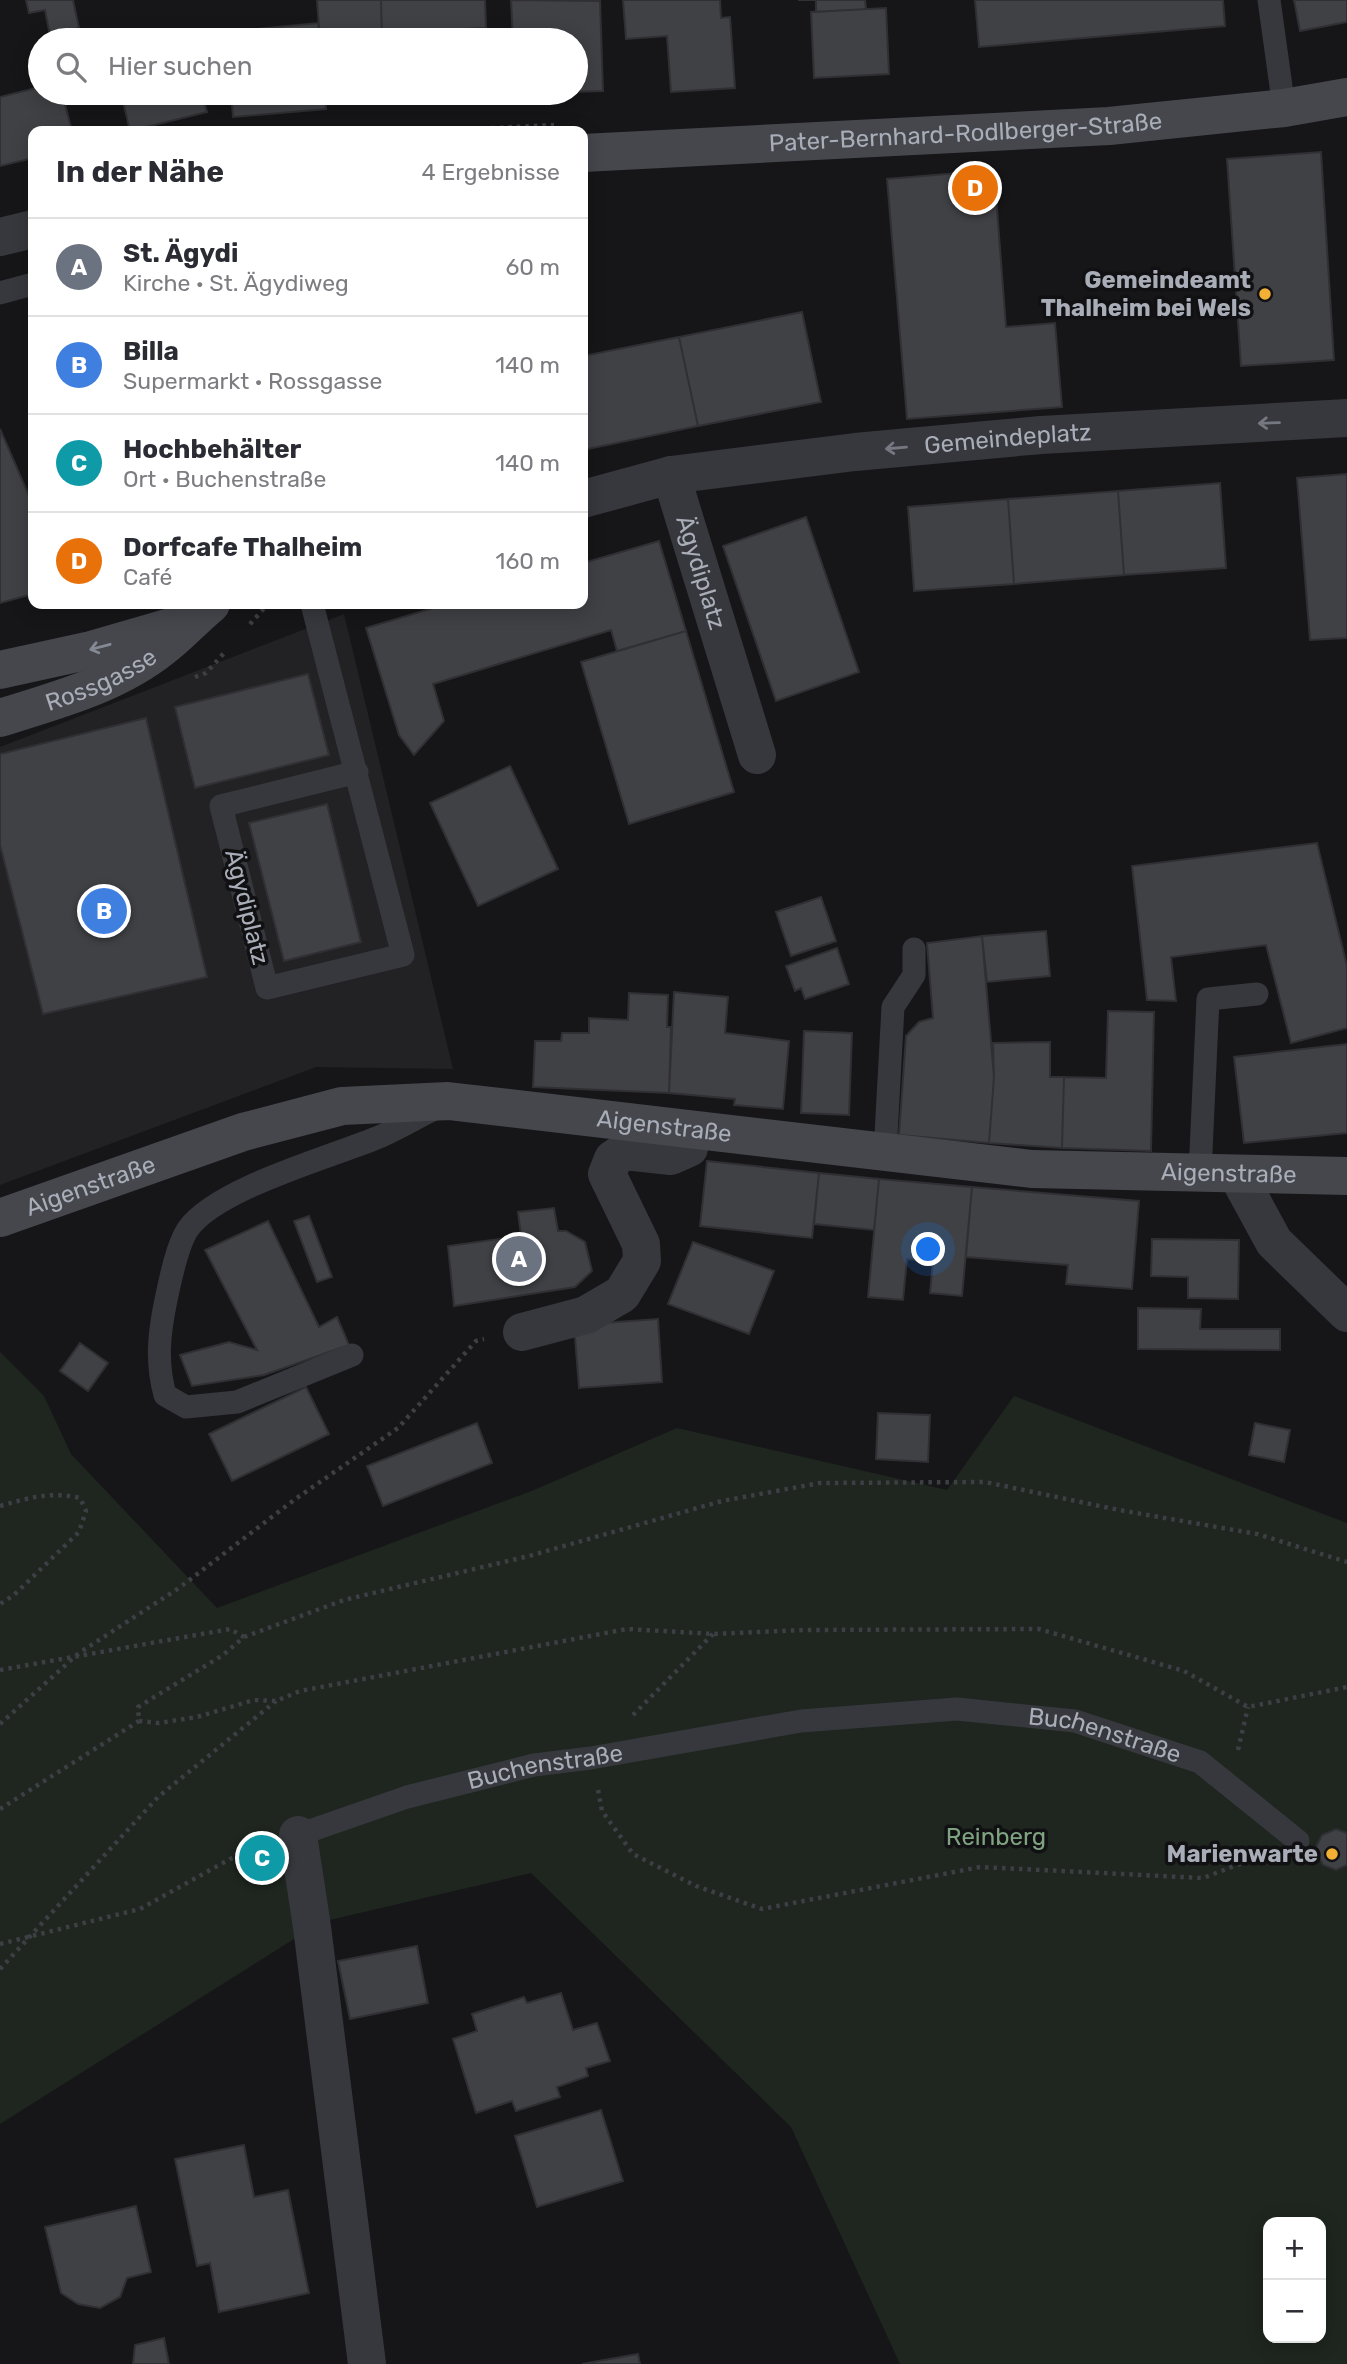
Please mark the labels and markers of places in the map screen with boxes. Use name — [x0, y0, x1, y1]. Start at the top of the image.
pin: D — [952, 162, 998, 214]
place label: Gemeindeamt Thalheim bei Wels — [1041, 266, 1251, 322]
marker: Gemeindeamt Thalheim bei Wels — [1257, 286, 1273, 302]
pin: B — [81, 885, 127, 937]
pin: A — [496, 1233, 542, 1285]
pin: C — [239, 1832, 285, 1884]
place label: Marienwarte — [1167, 1840, 1318, 1868]
marker: Marienwarte — [1324, 1846, 1340, 1862]

